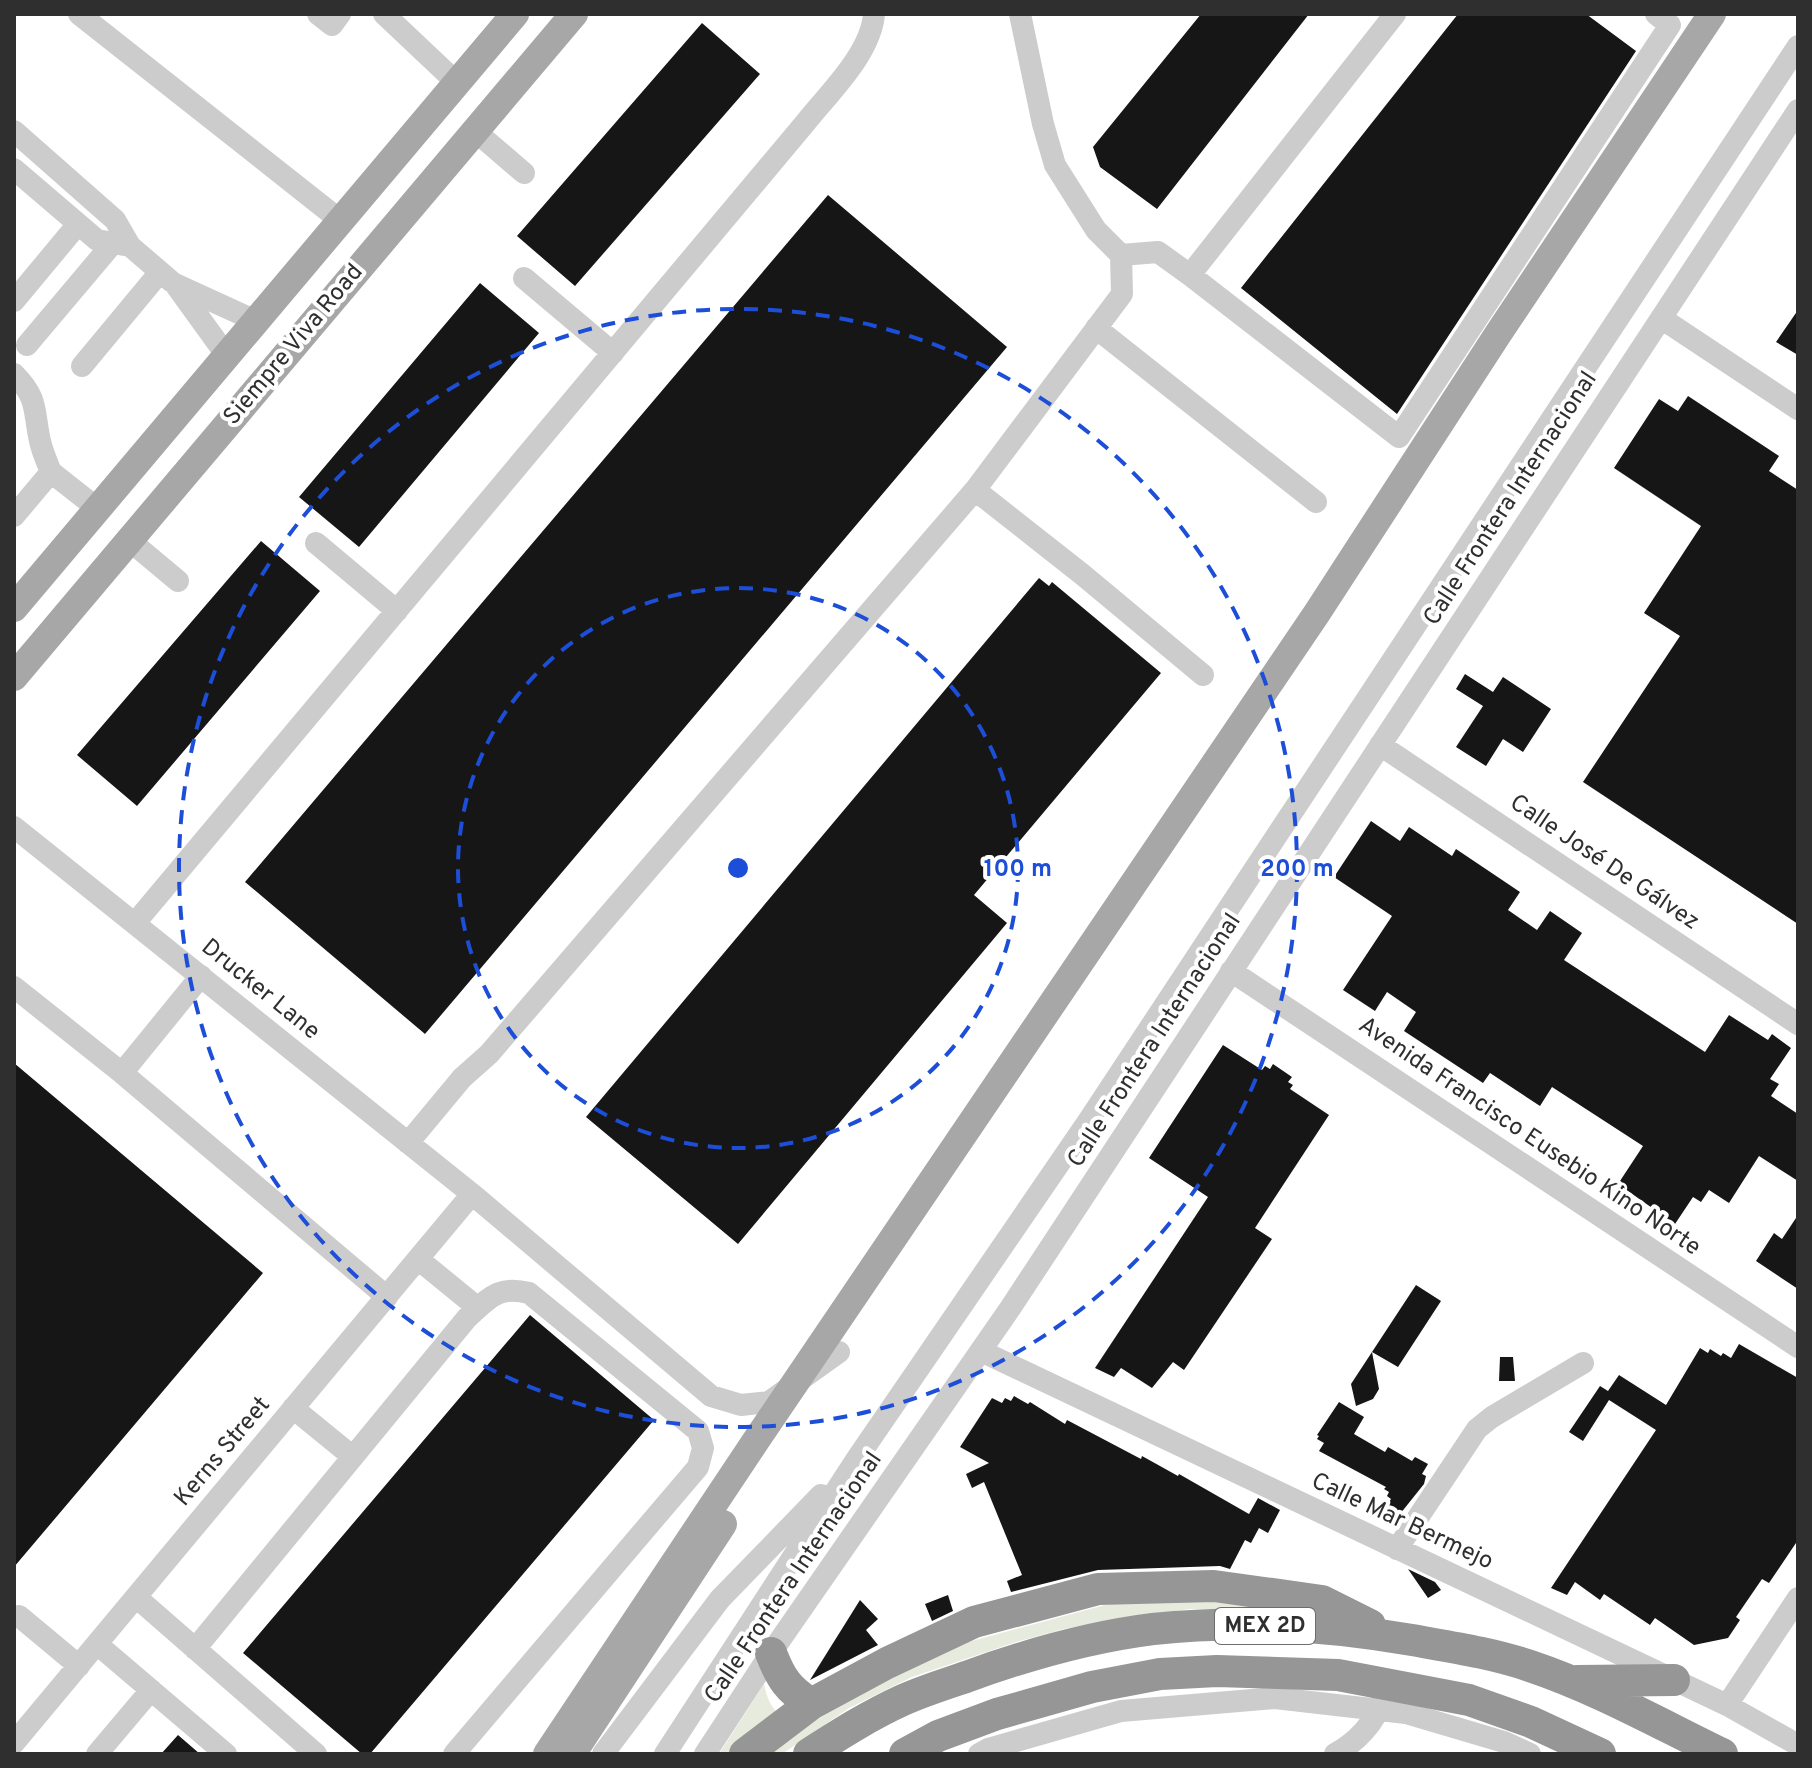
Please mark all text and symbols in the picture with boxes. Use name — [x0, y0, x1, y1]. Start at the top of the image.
street label: Siempre Viva Road — [218, 258, 370, 432]
street label: Calle Frontera Internacional — [1418, 366, 1604, 632]
street label: Calle José De Gálvez — [1504, 788, 1704, 938]
centre of rings — [724, 854, 752, 882]
text: 100 m — [984, 855, 1052, 885]
text: 200 m — [1260, 855, 1334, 885]
street label: Calle Frontera Internacional — [1062, 908, 1248, 1174]
street label: Drucker Lane — [195, 933, 325, 1047]
street label: Avenida Francisco Eusebio Kino Norte — [1352, 1011, 1706, 1263]
street label: Kerns Street — [168, 1391, 278, 1513]
street label: Calle Frontera Internacional — [699, 1447, 889, 1709]
street label: Calle Mar Bermejo — [1306, 1467, 1498, 1577]
road number: MEX 2D — [1215, 1608, 1315, 1644]

